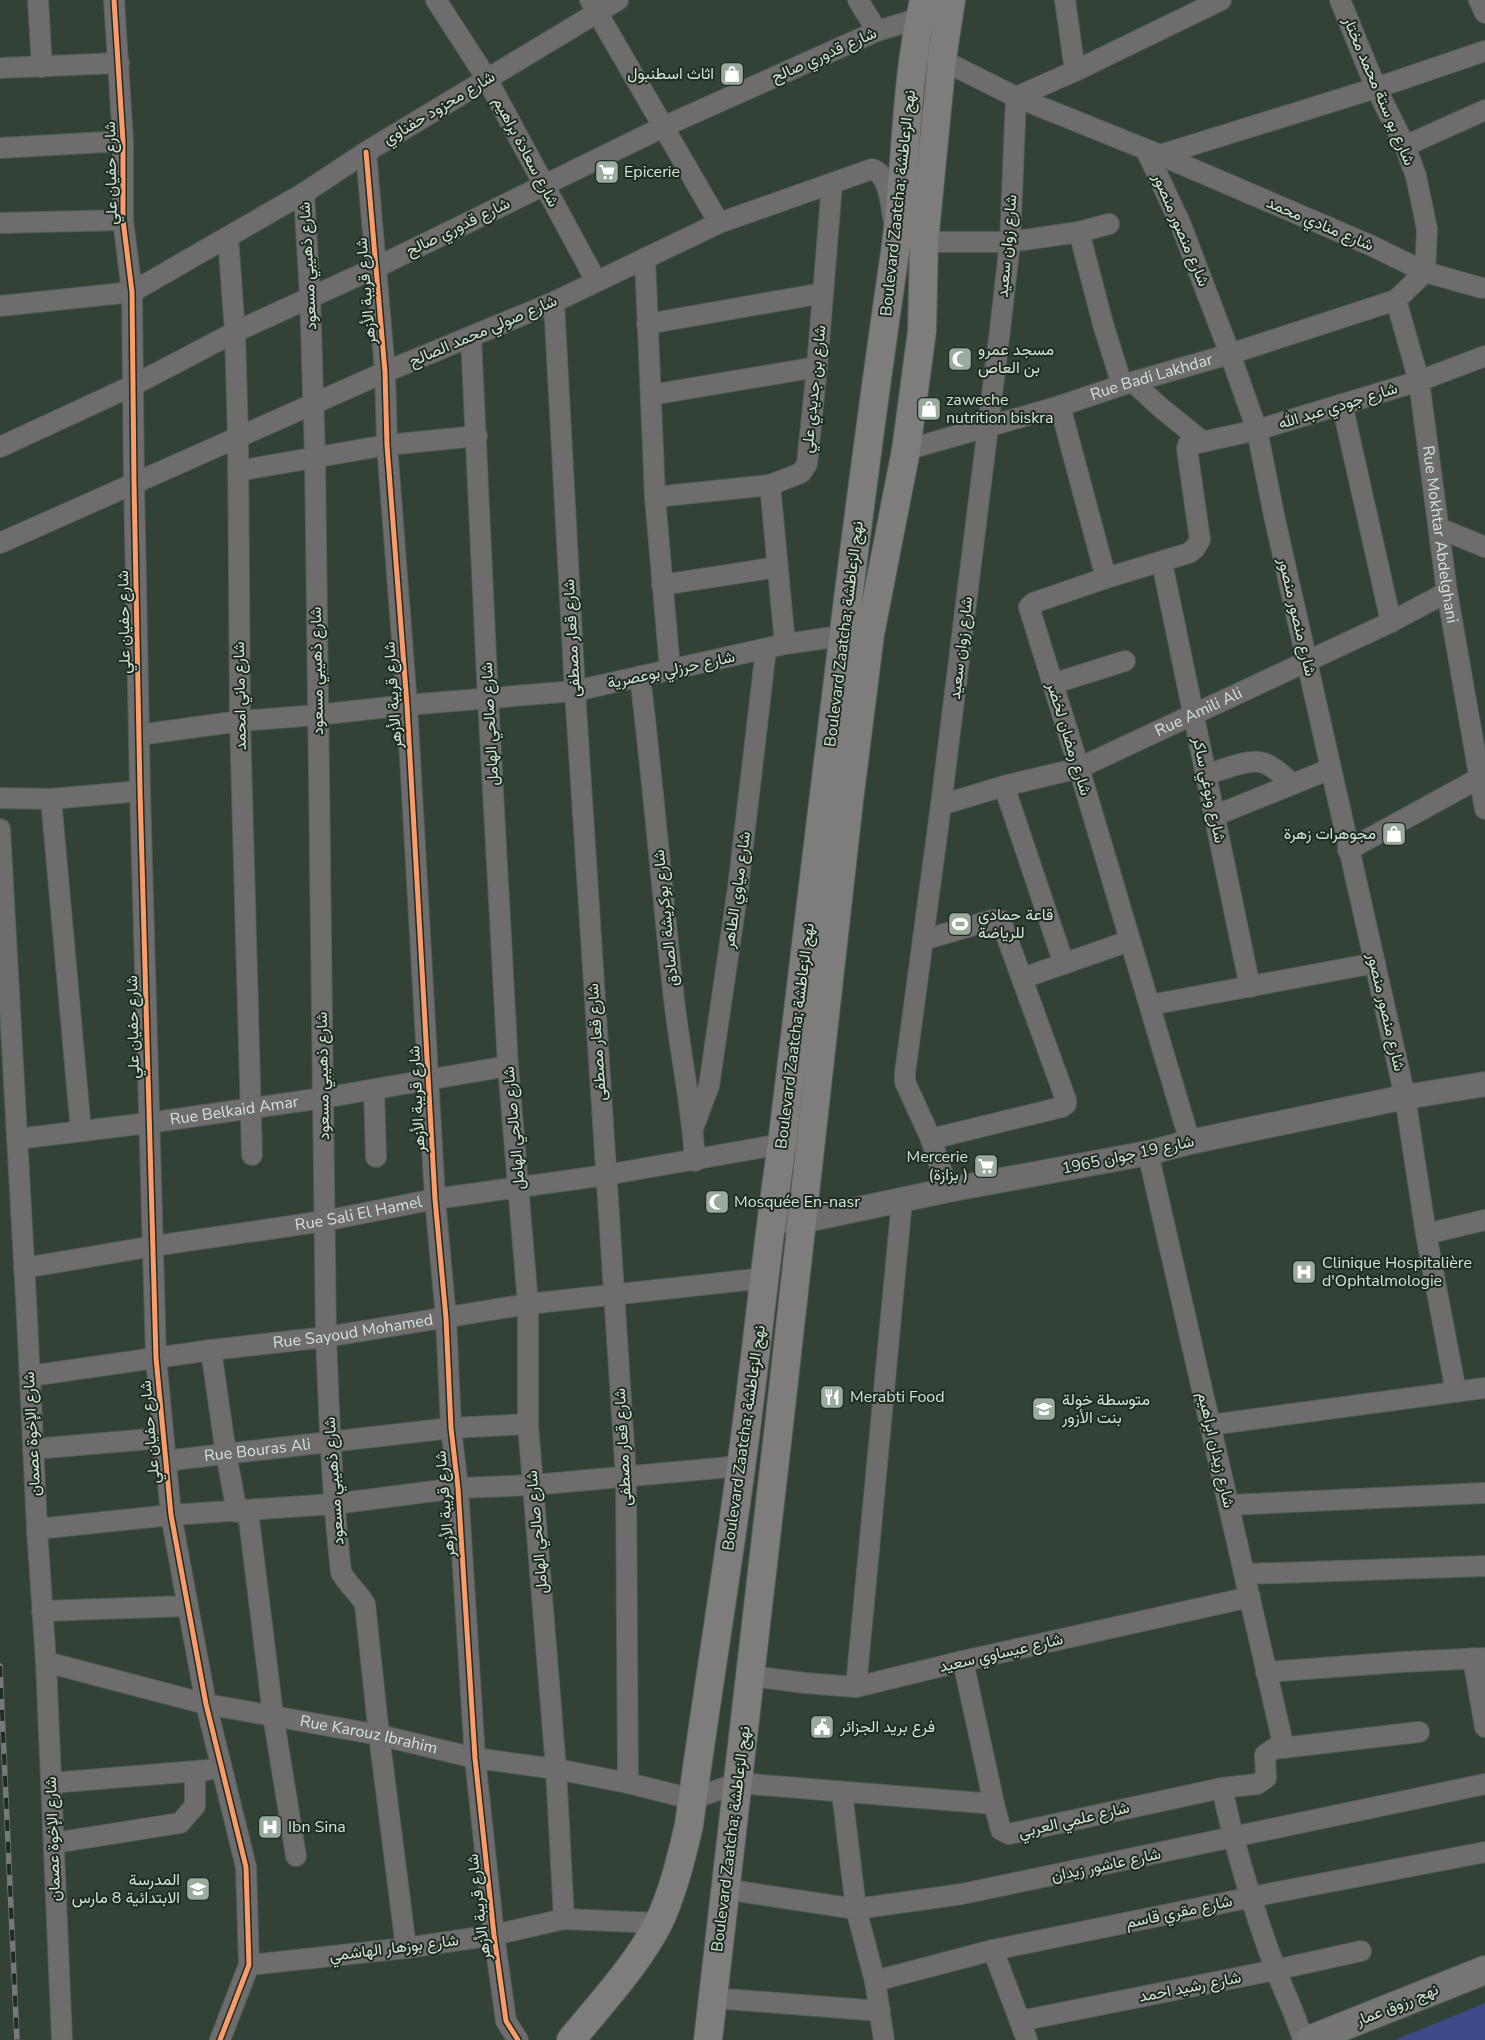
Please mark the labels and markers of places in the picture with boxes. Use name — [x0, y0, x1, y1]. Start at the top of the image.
shop icon: اثاث اسطنبول — [719, 61, 745, 87]
place label: اثاث اسطنبول — [627, 63, 714, 85]
supermarket icon: Epicerie — [594, 159, 620, 185]
place label: Epicerie — [624, 161, 680, 183]
place label: مسجد عمرو بن العاص — [978, 339, 1054, 379]
mosque icon: مسجد عمرو بن العاص — [947, 346, 973, 372]
place label: zaweche nutrition biskra — [946, 389, 1053, 429]
shop icon: zaweche nutrition biskra — [916, 396, 942, 422]
shop icon: مجوهرات زهرة — [1381, 821, 1407, 847]
place label: مجوهرات زهرة — [1284, 823, 1376, 845]
place label: قاعة حمادي للرياضة — [978, 904, 1053, 944]
sports icon: قاعة حمادي للرياضة — [947, 911, 973, 937]
place label: Mercerie (بزازة ) — [906, 1146, 968, 1186]
supermarket icon: Mercerie (بزازة ) — [973, 1153, 999, 1179]
mosque icon: Mosquée En-nasr — [704, 1189, 730, 1215]
place label: Mosquée En-nasr — [734, 1191, 860, 1213]
place label: Clinique Hospitalière d'Ophtalmologie — [1322, 1252, 1472, 1292]
hospital icon: Clinique Hospitalière d'Ophtalmologie — [1291, 1259, 1317, 1285]
restaurant icon: Merabti Food — [819, 1384, 845, 1410]
place label: Merabti Food — [850, 1386, 945, 1408]
place label: متوسطة خولة بنت الأزور — [1061, 1389, 1150, 1429]
school or university icon: متوسطة خولة بنت الأزور — [1031, 1396, 1057, 1422]
public building icon: فرع بريد الجزائر — [809, 1714, 835, 1740]
place label: فرع بريد الجزائر — [839, 1716, 935, 1738]
hospital icon: Ibn Sina — [257, 1814, 283, 1840]
place label: Ibn Sina — [288, 1816, 346, 1838]
place label: المدرسة الابتدائية 8 مارس — [72, 1869, 180, 1909]
school or university icon: المدرسة الابتدائية 8 مارس — [185, 1876, 211, 1902]

